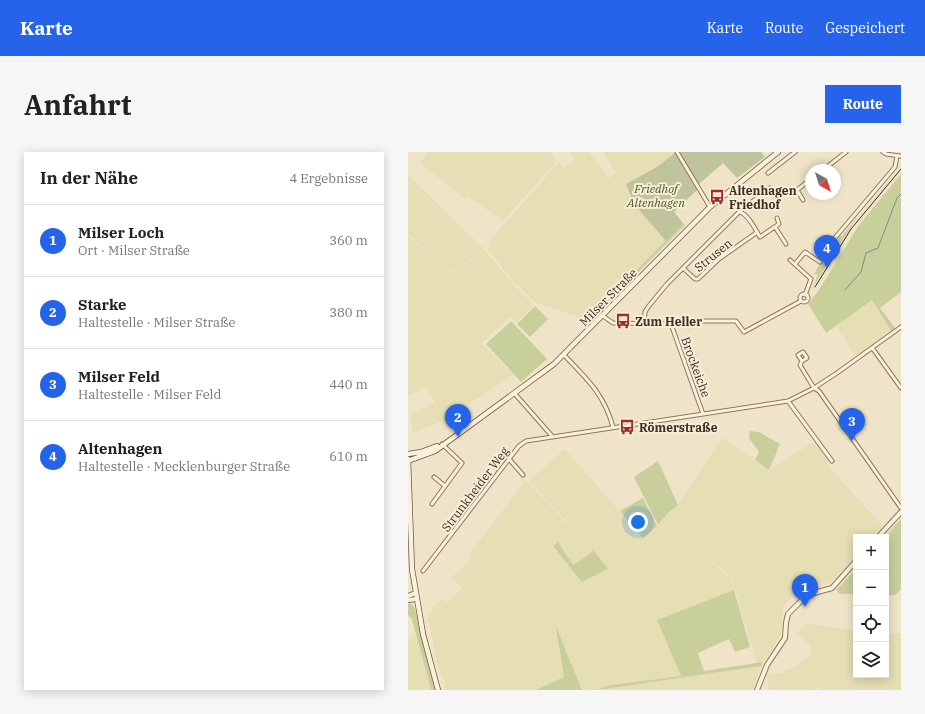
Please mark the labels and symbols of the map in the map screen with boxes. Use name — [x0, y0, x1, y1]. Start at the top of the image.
north arrow — [805, 164, 841, 200]
park label: Friedhof Altenhagen — [626, 181, 685, 210]
place label: Altenhagen Friedhof — [729, 183, 797, 212]
bus stop icon: Altenhagen Friedhof — [708, 188, 726, 206]
street label: Strusen — [691, 235, 735, 275]
pin: 4 — [814, 235, 840, 268]
street label: Milser Straße — [576, 265, 640, 329]
bus stop icon: Zum Heller — [614, 312, 632, 330]
place label: Zum Heller — [635, 314, 702, 329]
street label: Brockeiche — [678, 335, 714, 399]
pin: 2 — [445, 404, 471, 437]
pin: 3 — [839, 408, 865, 441]
bus stop icon: Römerstraße — [618, 418, 636, 436]
place label: Römerstraße — [639, 420, 718, 435]
street label: Strunkheider Weg — [438, 443, 512, 534]
your location — [628, 512, 648, 532]
pin: 1 — [792, 574, 818, 607]

